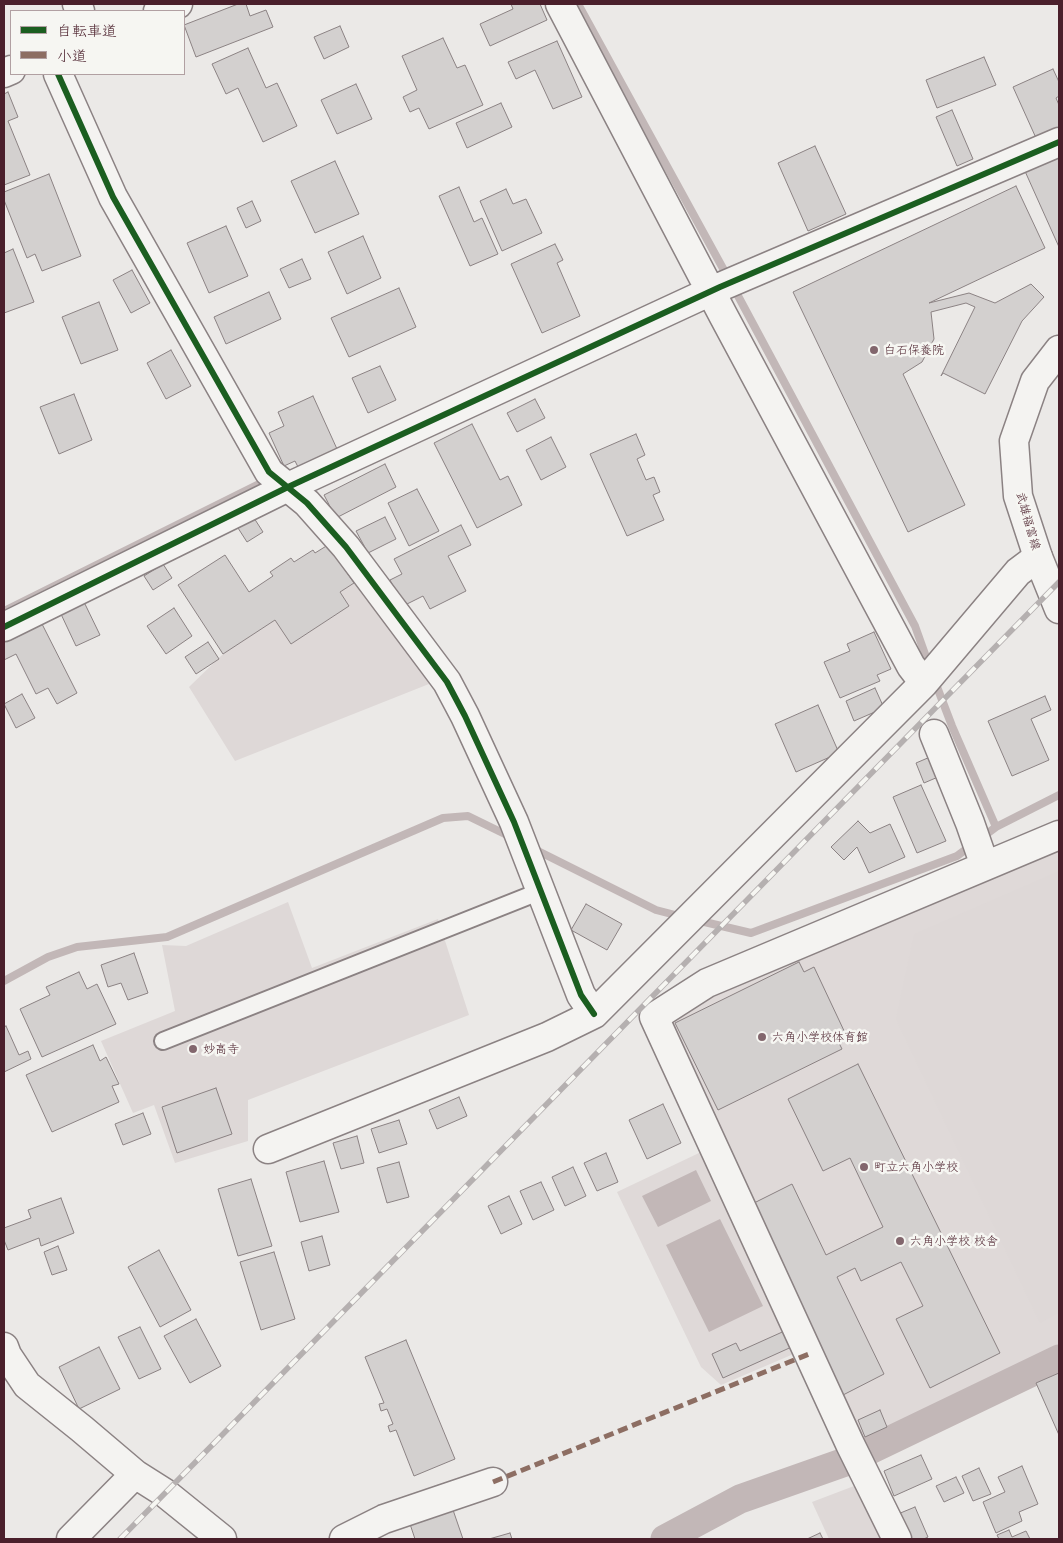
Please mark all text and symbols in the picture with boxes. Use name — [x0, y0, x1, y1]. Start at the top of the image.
legend — [10, 10, 185, 75]
text: 自転車道 — [57, 20, 117, 40]
text: 小道 — [57, 45, 87, 65]
place label: 白石保養院 — [884, 343, 944, 357]
marker: 白石保養院 — [868, 344, 880, 356]
street label: 武雄福富線 — [1013, 490, 1043, 552]
place label: 六角小学校体育館 — [772, 1030, 868, 1044]
marker: 六角小学校体育館 — [756, 1031, 768, 1043]
place label: 妙高寺 — [203, 1042, 239, 1056]
marker: 妙高寺 — [187, 1043, 199, 1055]
place label: 町立六角小学校 — [874, 1160, 958, 1174]
marker: 町立六角小学校 — [858, 1161, 870, 1173]
place label: 六角小学校 校舎 — [910, 1234, 998, 1248]
marker: 六角小学校 校舎 — [894, 1235, 906, 1247]

